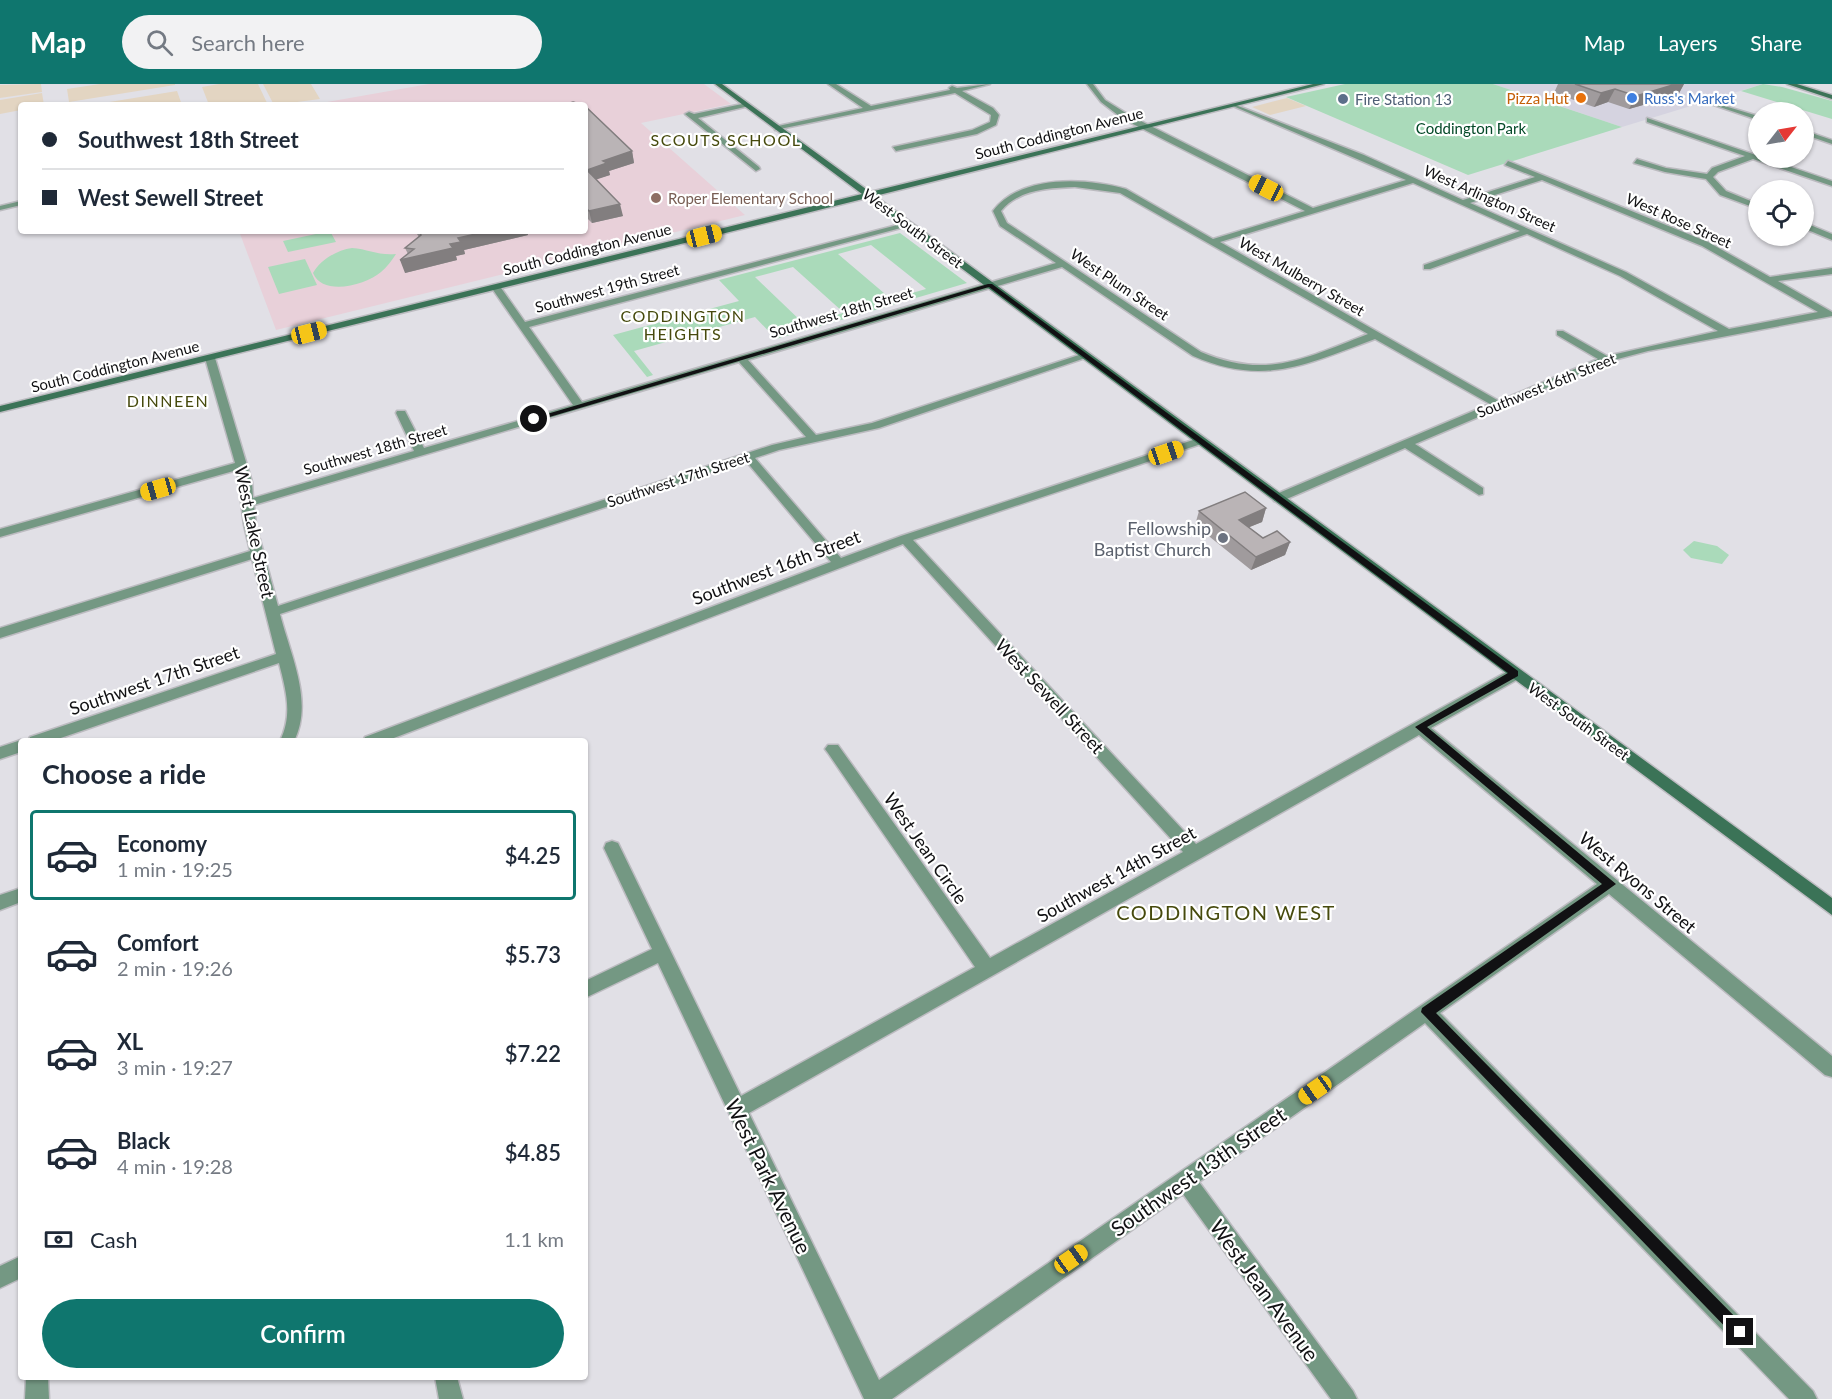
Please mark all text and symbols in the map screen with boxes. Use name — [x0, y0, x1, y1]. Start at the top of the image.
search box — [122, 15, 542, 69]
text: Map — [30, 25, 86, 59]
icon: search — [143, 26, 176, 59]
text: Search here — [191, 29, 305, 56]
text: Map — [1584, 30, 1625, 55]
text: Layers — [1658, 30, 1717, 55]
text: Share — [1750, 30, 1802, 55]
place label: Pizza Hut — [1507, 89, 1570, 107]
place label: Russ's Market — [1644, 89, 1735, 107]
place label: Fire Station 13 — [1355, 90, 1452, 108]
marker: Pizza Hut — [1574, 91, 1588, 105]
marker: Russ's Market — [1625, 91, 1639, 105]
marker: Fire Station 13 — [1336, 92, 1350, 106]
north arrow — [1748, 102, 1814, 168]
map controls — [1748, 102, 1814, 246]
street label: South Coddington Avenue — [973, 103, 1145, 163]
park label: Coddington Park — [1416, 119, 1527, 137]
text: Southwest 18th Street — [78, 126, 299, 153]
district label: SCOUTS SCHOOL — [651, 130, 801, 149]
street label: West Arlington Street — [1421, 161, 1559, 235]
car — [1246, 172, 1286, 204]
button: locate — [1748, 180, 1814, 246]
text: West Sewell Street — [78, 184, 263, 211]
street label: West South Street — [860, 185, 967, 272]
place label: Roper Elementary School — [668, 189, 833, 207]
street label: West Rose Street — [1624, 189, 1735, 252]
marker: Roper Elementary School — [649, 191, 663, 205]
street label: South Coddington Avenue — [501, 219, 673, 279]
car — [684, 223, 724, 249]
street label: West Mulberry Street — [1236, 233, 1369, 320]
street label: West Plum Street — [1067, 244, 1173, 324]
street label: Southwest 19th Street — [533, 260, 682, 316]
street label: Southwest 18th Street — [767, 283, 915, 341]
district label: CODDINGTON HEIGHTS — [621, 306, 745, 343]
car — [289, 320, 329, 346]
street label: South Coddington Avenue — [29, 336, 201, 396]
street label: Southwest 16th Street — [1474, 349, 1619, 421]
district label: DINNEEN — [127, 391, 209, 410]
route start — [520, 405, 547, 432]
street label: Southwest 18th Street — [301, 420, 449, 478]
car — [1146, 439, 1186, 467]
street label: Southwest 17th Street — [605, 447, 752, 510]
street label: West Lake Street — [230, 464, 280, 601]
car — [138, 475, 178, 503]
place label: Fellowship Baptist Church — [1094, 517, 1211, 560]
street label: Southwest 16th Street — [689, 525, 864, 609]
marker: Fellowship Baptist Church — [1216, 531, 1230, 545]
street label: West Sewell Street — [991, 634, 1109, 758]
street label: Southwest 17th Street — [66, 640, 242, 719]
street label: West South Street — [1525, 678, 1633, 764]
text: Choose a ride — [42, 757, 206, 790]
street label: West Jean Circle — [880, 788, 972, 908]
street label: Southwest 14th Street — [1033, 821, 1200, 927]
street label: West Ryons Street — [1575, 827, 1701, 938]
icon: car — [45, 828, 99, 882]
text: Economy — [117, 830, 207, 857]
text: $4.25 — [505, 842, 561, 869]
text: 1 min · 19:25 — [117, 857, 233, 881]
district label: CODDINGTON WEST — [1116, 900, 1336, 924]
icon: car — [45, 927, 99, 981]
text: Comfort — [117, 929, 199, 956]
text: $5.73 — [505, 941, 561, 968]
text: 2 min · 19:26 — [117, 956, 233, 980]
icon: car — [45, 1026, 99, 1080]
text: XL — [117, 1028, 143, 1055]
text: $7.22 — [505, 1040, 561, 1067]
text: 3 min · 19:27 — [117, 1055, 233, 1079]
car — [1295, 1072, 1335, 1108]
street label: West Park Avenue — [721, 1095, 817, 1257]
street label: Southwest 13th Street — [1106, 1101, 1291, 1241]
icon: car — [45, 1125, 99, 1179]
text: Black — [117, 1127, 170, 1154]
text: $4.85 — [505, 1139, 561, 1166]
text: 4 min · 19:28 — [117, 1154, 233, 1178]
street label: West Jean Avenue — [1205, 1214, 1325, 1366]
icon: cash — [42, 1223, 75, 1256]
text: Cash — [90, 1226, 137, 1253]
text: 1.1 km — [504, 1227, 564, 1251]
car — [1051, 1241, 1091, 1277]
button: Confirm — [42, 1299, 564, 1368]
route end — [1726, 1318, 1753, 1345]

